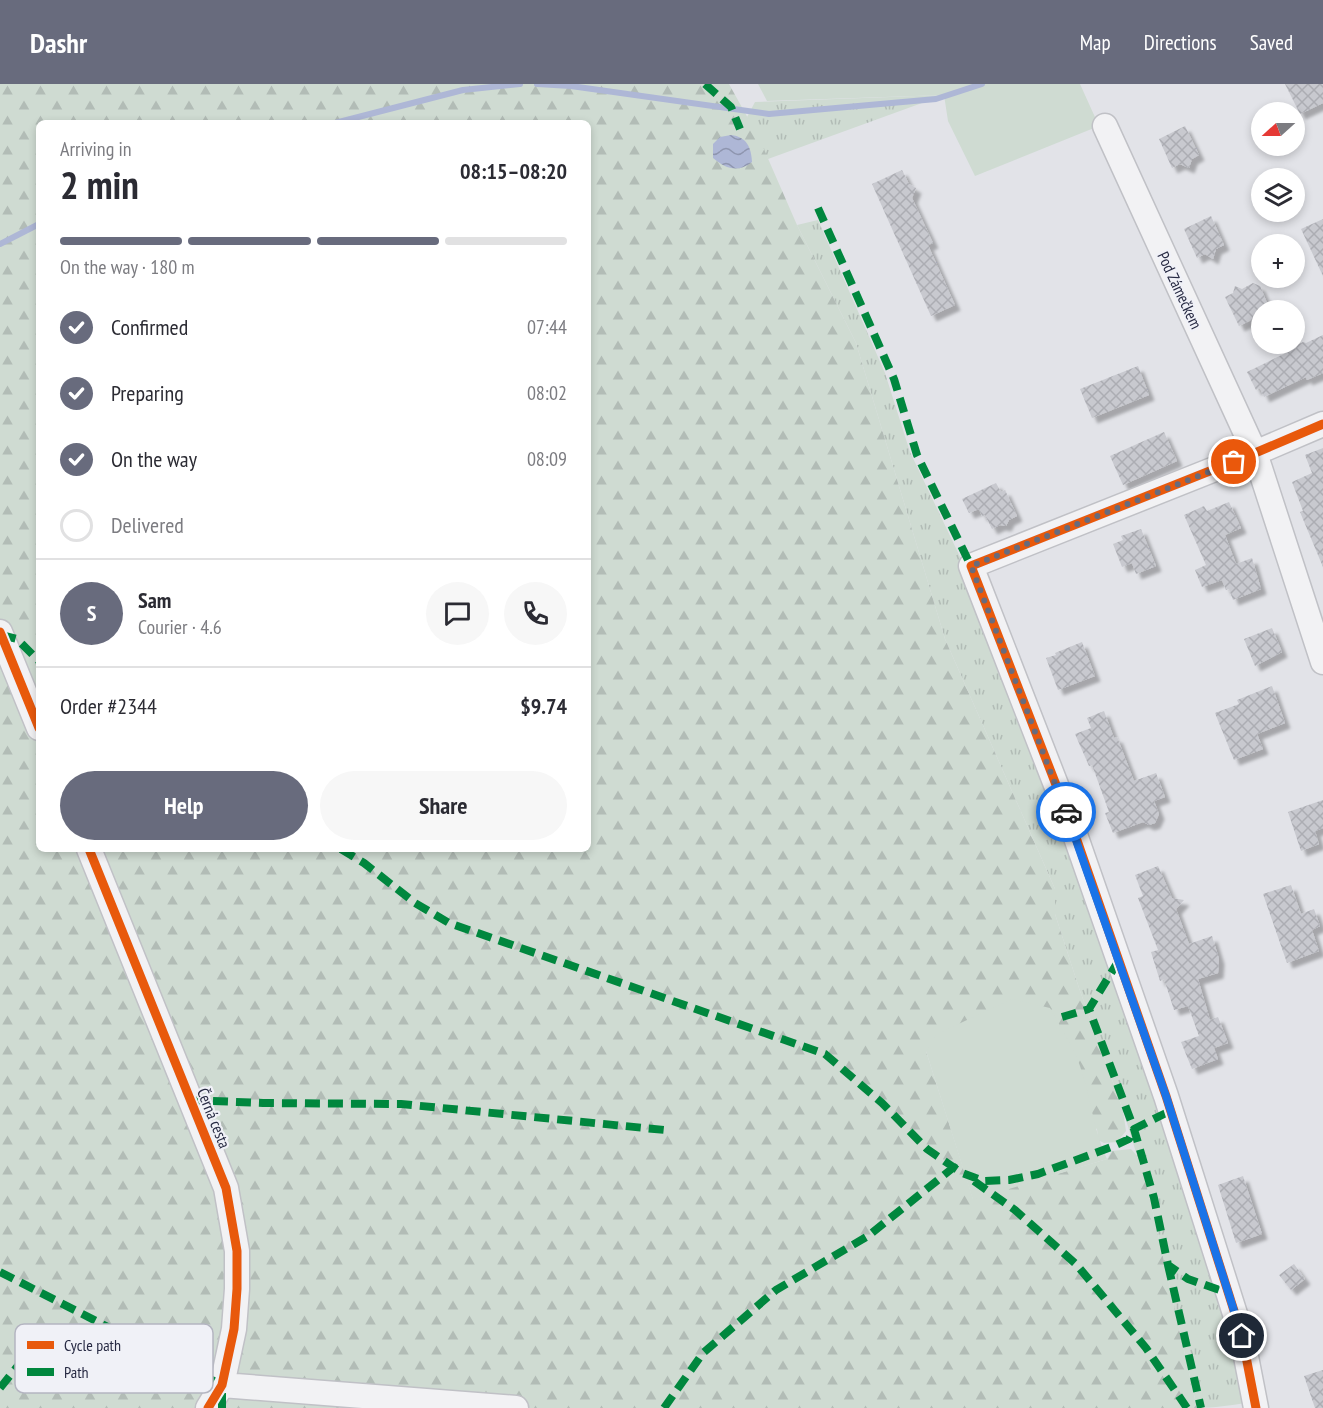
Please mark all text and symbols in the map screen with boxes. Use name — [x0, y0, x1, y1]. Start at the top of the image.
text: Dashr — [30, 24, 87, 61]
text: Map — [1080, 29, 1111, 56]
text: Directions — [1144, 29, 1217, 56]
text: Saved — [1250, 29, 1293, 56]
north arrow — [1251, 102, 1305, 156]
map controls — [1251, 102, 1305, 354]
text: Arriving in — [60, 136, 132, 162]
text: 08:15–08:20 — [460, 157, 567, 185]
text: 2 min — [60, 159, 139, 210]
button: layers — [1251, 168, 1305, 222]
button: + — [1251, 234, 1305, 288]
street label: Pod Zámečkem — [1153, 248, 1207, 332]
text: On the way · 180 m — [60, 254, 195, 280]
button: − — [1251, 300, 1305, 354]
icon: check — [60, 311, 93, 344]
text: Confirmed — [111, 313, 188, 341]
text: 07:44 — [527, 314, 567, 340]
icon: check — [60, 377, 93, 410]
text: Preparing — [111, 379, 184, 407]
text: 08:02 — [527, 380, 567, 406]
pin — [1208, 436, 1259, 487]
icon: check — [60, 443, 93, 476]
text: On the way — [111, 445, 197, 473]
icon: bag — [1217, 445, 1250, 478]
text: 08:09 — [527, 446, 567, 472]
text: Delivered — [111, 511, 184, 539]
button: chat — [426, 582, 489, 645]
button: phone — [504, 582, 567, 645]
text: Sam — [138, 586, 171, 614]
text: S — [87, 599, 96, 627]
text: Courier · 4.6 — [138, 614, 222, 640]
text: Order #2344 — [60, 692, 157, 720]
text: $9.74 — [520, 692, 567, 720]
button: Help — [60, 771, 308, 840]
button: Share — [320, 771, 567, 840]
courier — [1036, 782, 1096, 842]
icon: car — [1050, 796, 1083, 829]
street label: Černá cesta — [193, 1085, 235, 1151]
pin — [1216, 1310, 1267, 1361]
icon: home — [1225, 1319, 1258, 1352]
legend — [15, 1324, 213, 1393]
text: Cycle path — [64, 1335, 121, 1355]
text: Path — [64, 1362, 89, 1382]

